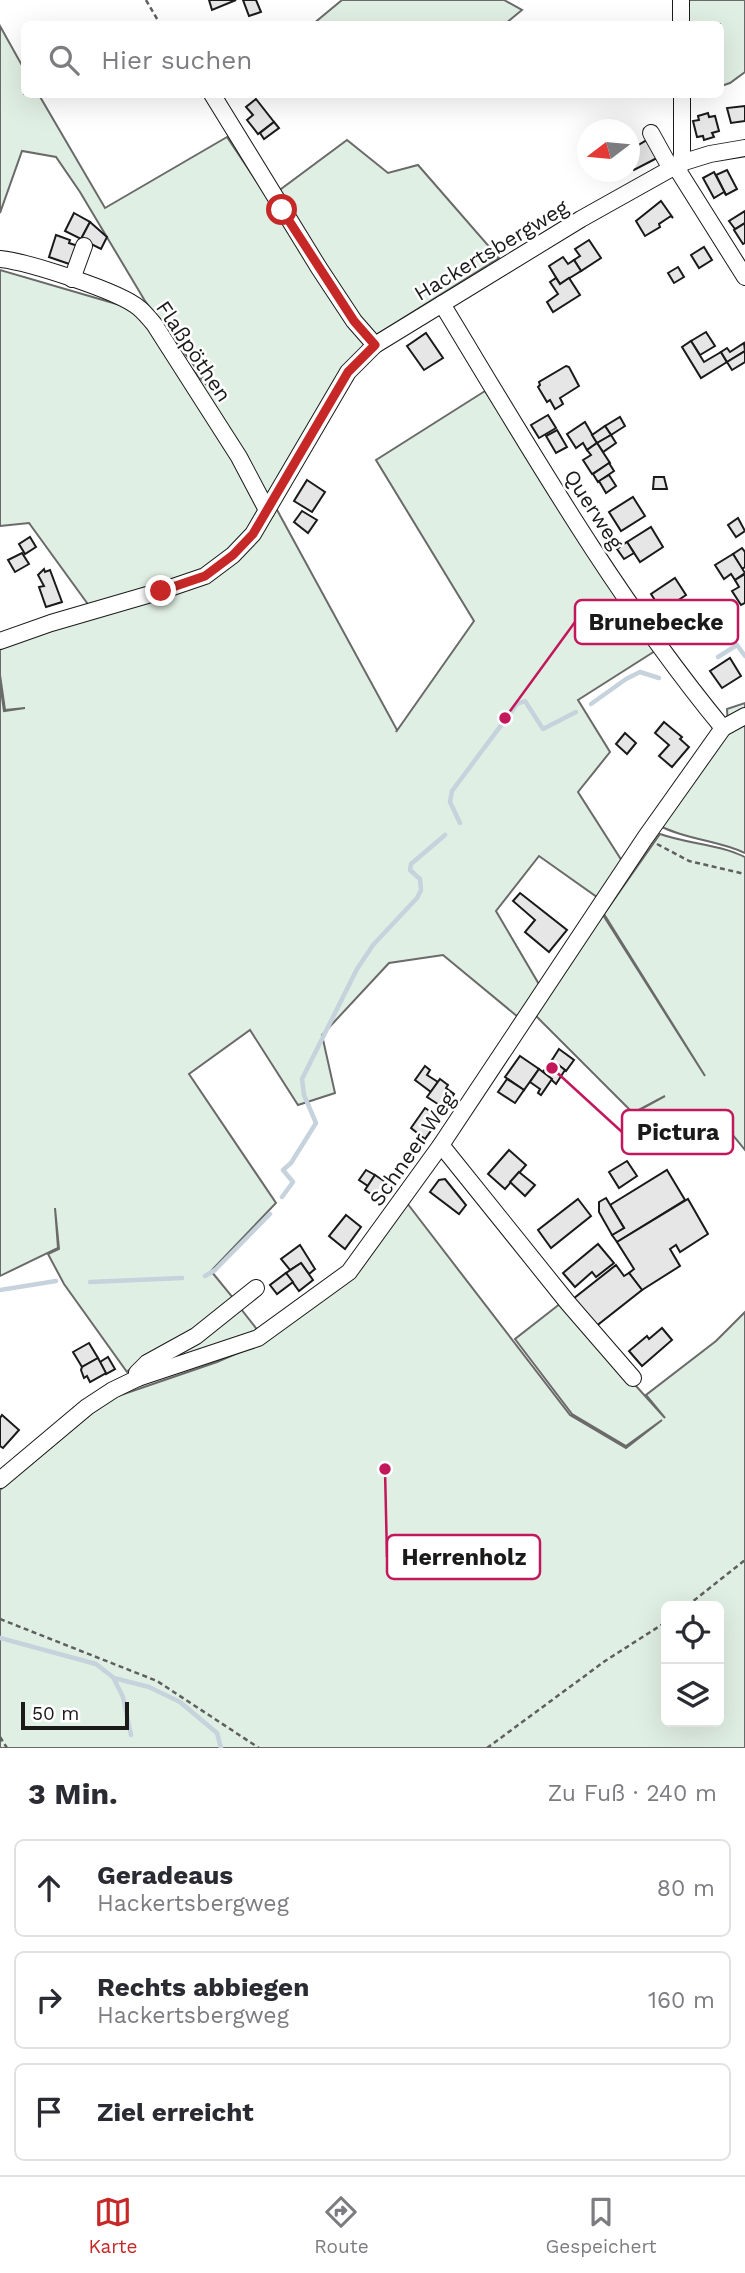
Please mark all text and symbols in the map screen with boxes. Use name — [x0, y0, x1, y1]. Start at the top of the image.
search box — [21, 21, 724, 98]
icon: search — [45, 41, 83, 79]
text: Hier suchen — [101, 45, 252, 75]
north arrow — [577, 119, 640, 182]
route start — [266, 194, 297, 225]
street label: Hackertsbergweg — [409, 194, 573, 306]
street label: Flaßpöthen — [151, 296, 237, 406]
street label: Querweg — [559, 465, 629, 554]
route end — [145, 575, 176, 606]
callout: Brunebecke — [575, 600, 738, 644]
text: Brunebecke — [588, 609, 724, 636]
street label: Schneer Weg — [364, 1087, 461, 1211]
callout: Pictura — [622, 1110, 733, 1154]
text: Pictura — [637, 1119, 720, 1146]
callout: Herrenholz — [387, 1535, 540, 1579]
text: Herrenholz — [401, 1544, 527, 1571]
map controls — [661, 1601, 724, 1727]
button: locate — [661, 1601, 724, 1664]
button: layers — [661, 1664, 724, 1727]
scale bar — [21, 1699, 130, 1731]
text: 50 m — [32, 1702, 79, 1725]
text: 3 Min. — [28, 1776, 118, 1811]
text: Zu Fuß · 240 m — [548, 1780, 717, 1807]
text: Geradeaus — [97, 1860, 233, 1890]
icon: ahead — [30, 1869, 68, 1907]
text: 80 m — [657, 1875, 715, 1902]
text: Hackertsbergweg — [97, 1890, 289, 1917]
text: Rechts abbiegen — [97, 1972, 309, 2002]
icon: right — [30, 1981, 68, 2019]
text: 160 m — [648, 1987, 715, 2014]
text: Hackertsbergweg — [97, 2002, 289, 2029]
icon: arrive — [30, 2093, 68, 2131]
text: Ziel erreicht — [97, 2097, 254, 2127]
tab: Karte — [88, 2193, 137, 2258]
tab: Route — [314, 2193, 369, 2258]
tab: Gespeichert — [545, 2193, 657, 2258]

